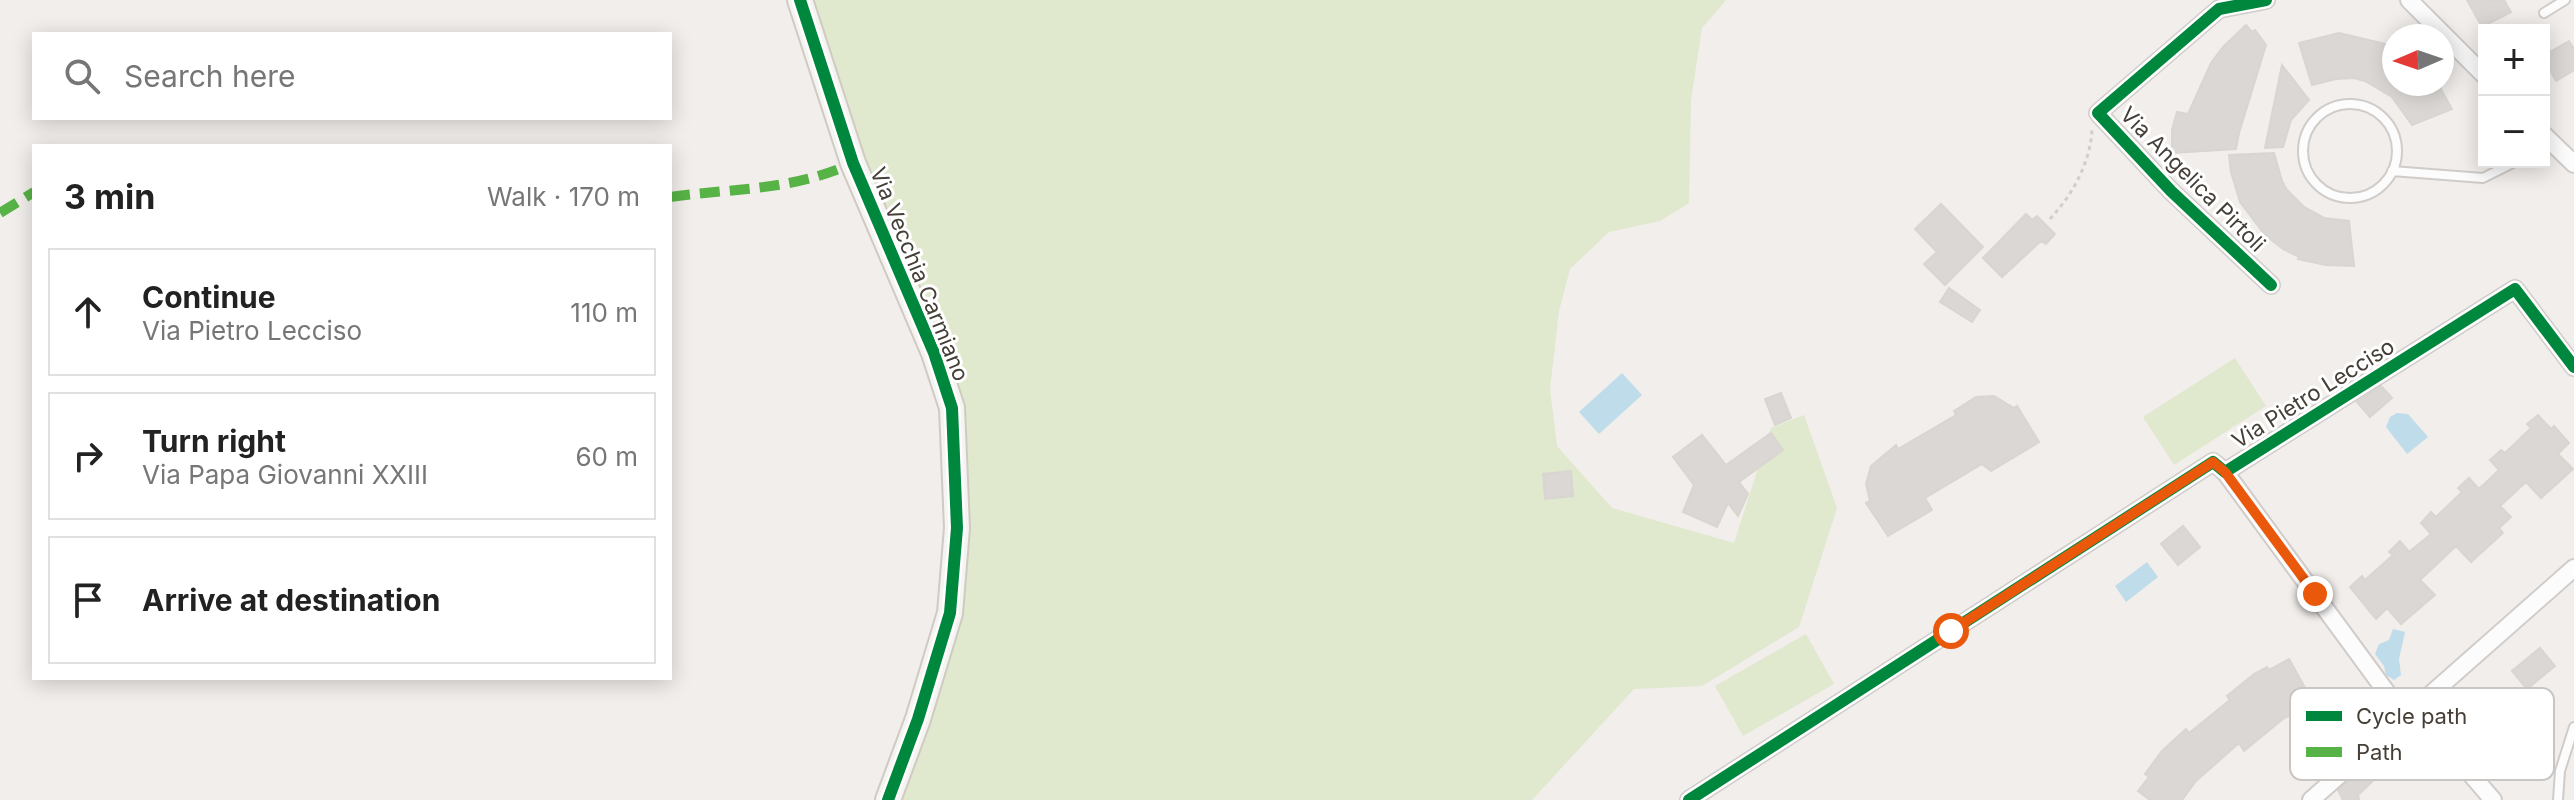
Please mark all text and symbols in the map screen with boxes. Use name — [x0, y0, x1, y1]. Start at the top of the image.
north arrow — [2382, 24, 2454, 96]
map controls — [2478, 24, 2550, 168]
button: + — [2478, 24, 2550, 96]
search box — [32, 32, 672, 120]
icon: search — [60, 54, 104, 98]
text: Search here — [124, 58, 296, 94]
button: − — [2478, 96, 2550, 168]
street label: Via Angelica Pirtoli — [2115, 101, 2271, 257]
street label: Via Vecchia Carmiano — [865, 163, 975, 385]
text: 3 min — [64, 176, 155, 217]
text: Walk · 170 m — [487, 181, 640, 212]
text: Continue — [142, 279, 276, 315]
icon: ahead — [66, 290, 110, 334]
text: 110 m — [570, 297, 638, 328]
text: Via Pietro Lecciso — [142, 315, 362, 346]
street label: Via Pietro Lecciso — [2227, 333, 2399, 453]
text: Turn right — [142, 423, 286, 459]
icon: right — [66, 434, 110, 478]
text: 60 m — [575, 441, 638, 472]
text: Via Papa Giovanni XXIII — [142, 459, 428, 490]
route end — [2297, 576, 2333, 612]
icon: arrive — [66, 578, 110, 622]
text: Arrive at destination — [142, 582, 440, 618]
route start — [1933, 613, 1969, 649]
legend — [2290, 688, 2554, 780]
text: Cycle path — [2356, 703, 2467, 729]
text: Path — [2356, 739, 2403, 765]

